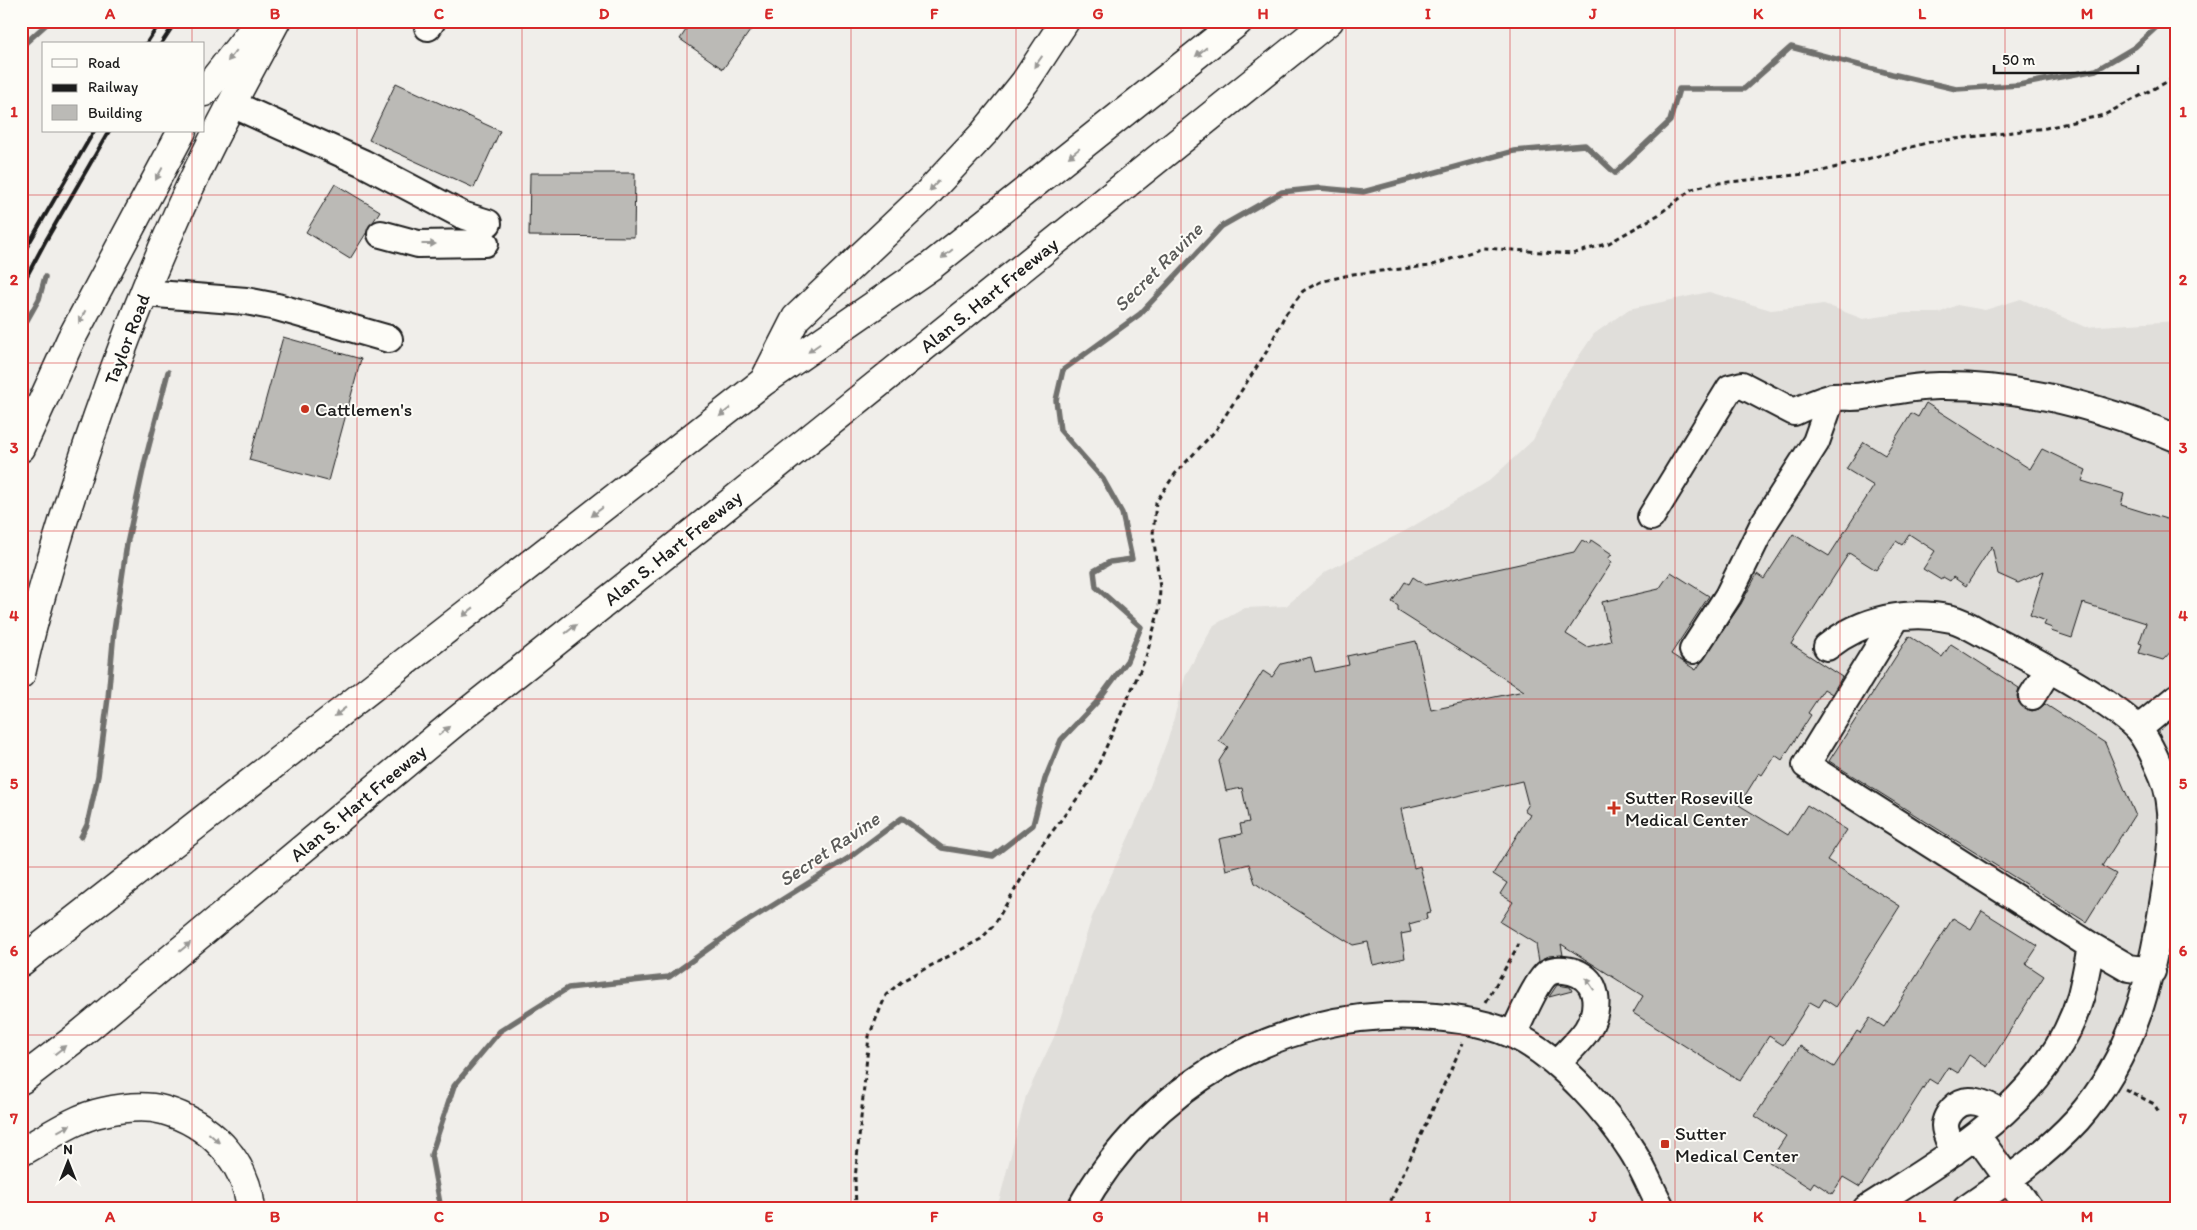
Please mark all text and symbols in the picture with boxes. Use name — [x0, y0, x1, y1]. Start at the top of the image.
text: A — [104, 4, 116, 23]
text: B — [270, 4, 281, 23]
text: C — [434, 4, 445, 23]
text: D — [599, 4, 610, 23]
text: E — [765, 4, 774, 23]
text: F — [930, 4, 939, 23]
text: G — [1092, 4, 1104, 23]
text: H — [1257, 4, 1269, 23]
text: I — [1425, 4, 1431, 23]
text: J — [1588, 4, 1597, 23]
text: K — [1753, 4, 1764, 23]
text: L — [1918, 4, 1927, 23]
text: M — [2081, 4, 2093, 23]
legend — [42, 42, 205, 132]
scale bar — [1994, 42, 2138, 74]
one-way arrow — [1195, 46, 1208, 57]
one-way arrow — [226, 50, 237, 63]
text: 50 m — [2002, 51, 2035, 69]
text: Road — [88, 54, 121, 72]
one-way arrow — [1033, 55, 1043, 69]
text: Railway — [88, 78, 138, 96]
text: 1 — [10, 102, 18, 121]
text: 1 — [2179, 102, 2187, 121]
text: Building — [88, 104, 142, 122]
one-way arrow — [1067, 147, 1080, 158]
one-way arrow — [154, 167, 163, 181]
one-way arrow — [928, 180, 940, 192]
water label: Secret Ravine — [1108, 216, 1209, 317]
street label: Alan S. Hart Freeway — [916, 232, 1063, 358]
one-way arrow — [421, 240, 437, 248]
one-way arrow — [940, 249, 953, 260]
text: 2 — [10, 270, 19, 289]
text: 2 — [2179, 270, 2188, 289]
street label: Taylor Road — [99, 290, 155, 388]
one-way arrow — [78, 310, 86, 325]
one-way arrow — [807, 343, 820, 352]
place label: Cattlemen's — [315, 398, 412, 421]
marker: Cattlemen's — [299, 403, 311, 415]
one-way arrow — [719, 407, 732, 418]
text: 3 — [10, 438, 19, 457]
text: 3 — [2179, 438, 2188, 457]
street label: Alan S. Hart Freeway — [600, 485, 747, 611]
one-way arrow — [590, 507, 603, 517]
text: 4 — [9, 606, 19, 625]
one-way arrow — [462, 606, 475, 617]
text: 4 — [2178, 606, 2188, 625]
one-way arrow — [564, 624, 577, 635]
one-way arrow — [334, 706, 347, 717]
one-way arrow — [437, 725, 450, 736]
street label: Alan S. Hart Freeway — [285, 739, 431, 867]
text: 5 — [10, 774, 19, 793]
text: 5 — [2179, 774, 2188, 793]
place label: Sutter Roseville Medical Center — [1625, 786, 1753, 831]
marker: Sutter Roseville Medical Center — [1607, 801, 1621, 815]
water label: Secret Ravine — [774, 806, 885, 891]
text: 6 — [10, 941, 19, 960]
one-way arrow — [178, 941, 191, 952]
text: 6 — [2179, 941, 2188, 960]
one-way arrow — [1585, 977, 1594, 991]
one-way arrow — [53, 1045, 66, 1056]
text: 7 — [9, 1109, 18, 1128]
text: 7 — [2178, 1109, 2187, 1128]
place label: Sutter Medical Center — [1675, 1122, 1799, 1167]
one-way arrow — [56, 1124, 71, 1132]
one-way arrow — [208, 1133, 221, 1144]
north arrow — [42, 1138, 92, 1188]
marker: Sutter Medical Center — [1659, 1138, 1671, 1150]
text: N — [63, 1141, 73, 1158]
text: A — [104, 1207, 116, 1226]
text: B — [270, 1207, 281, 1226]
text: C — [434, 1207, 445, 1226]
text: D — [599, 1207, 610, 1226]
text: E — [765, 1207, 774, 1226]
text: F — [930, 1207, 939, 1226]
text: G — [1092, 1207, 1104, 1226]
text: H — [1257, 1207, 1269, 1226]
text: I — [1425, 1207, 1431, 1226]
text: J — [1588, 1207, 1597, 1226]
text: K — [1753, 1207, 1764, 1226]
text: L — [1918, 1207, 1927, 1226]
text: M — [2081, 1207, 2093, 1226]

